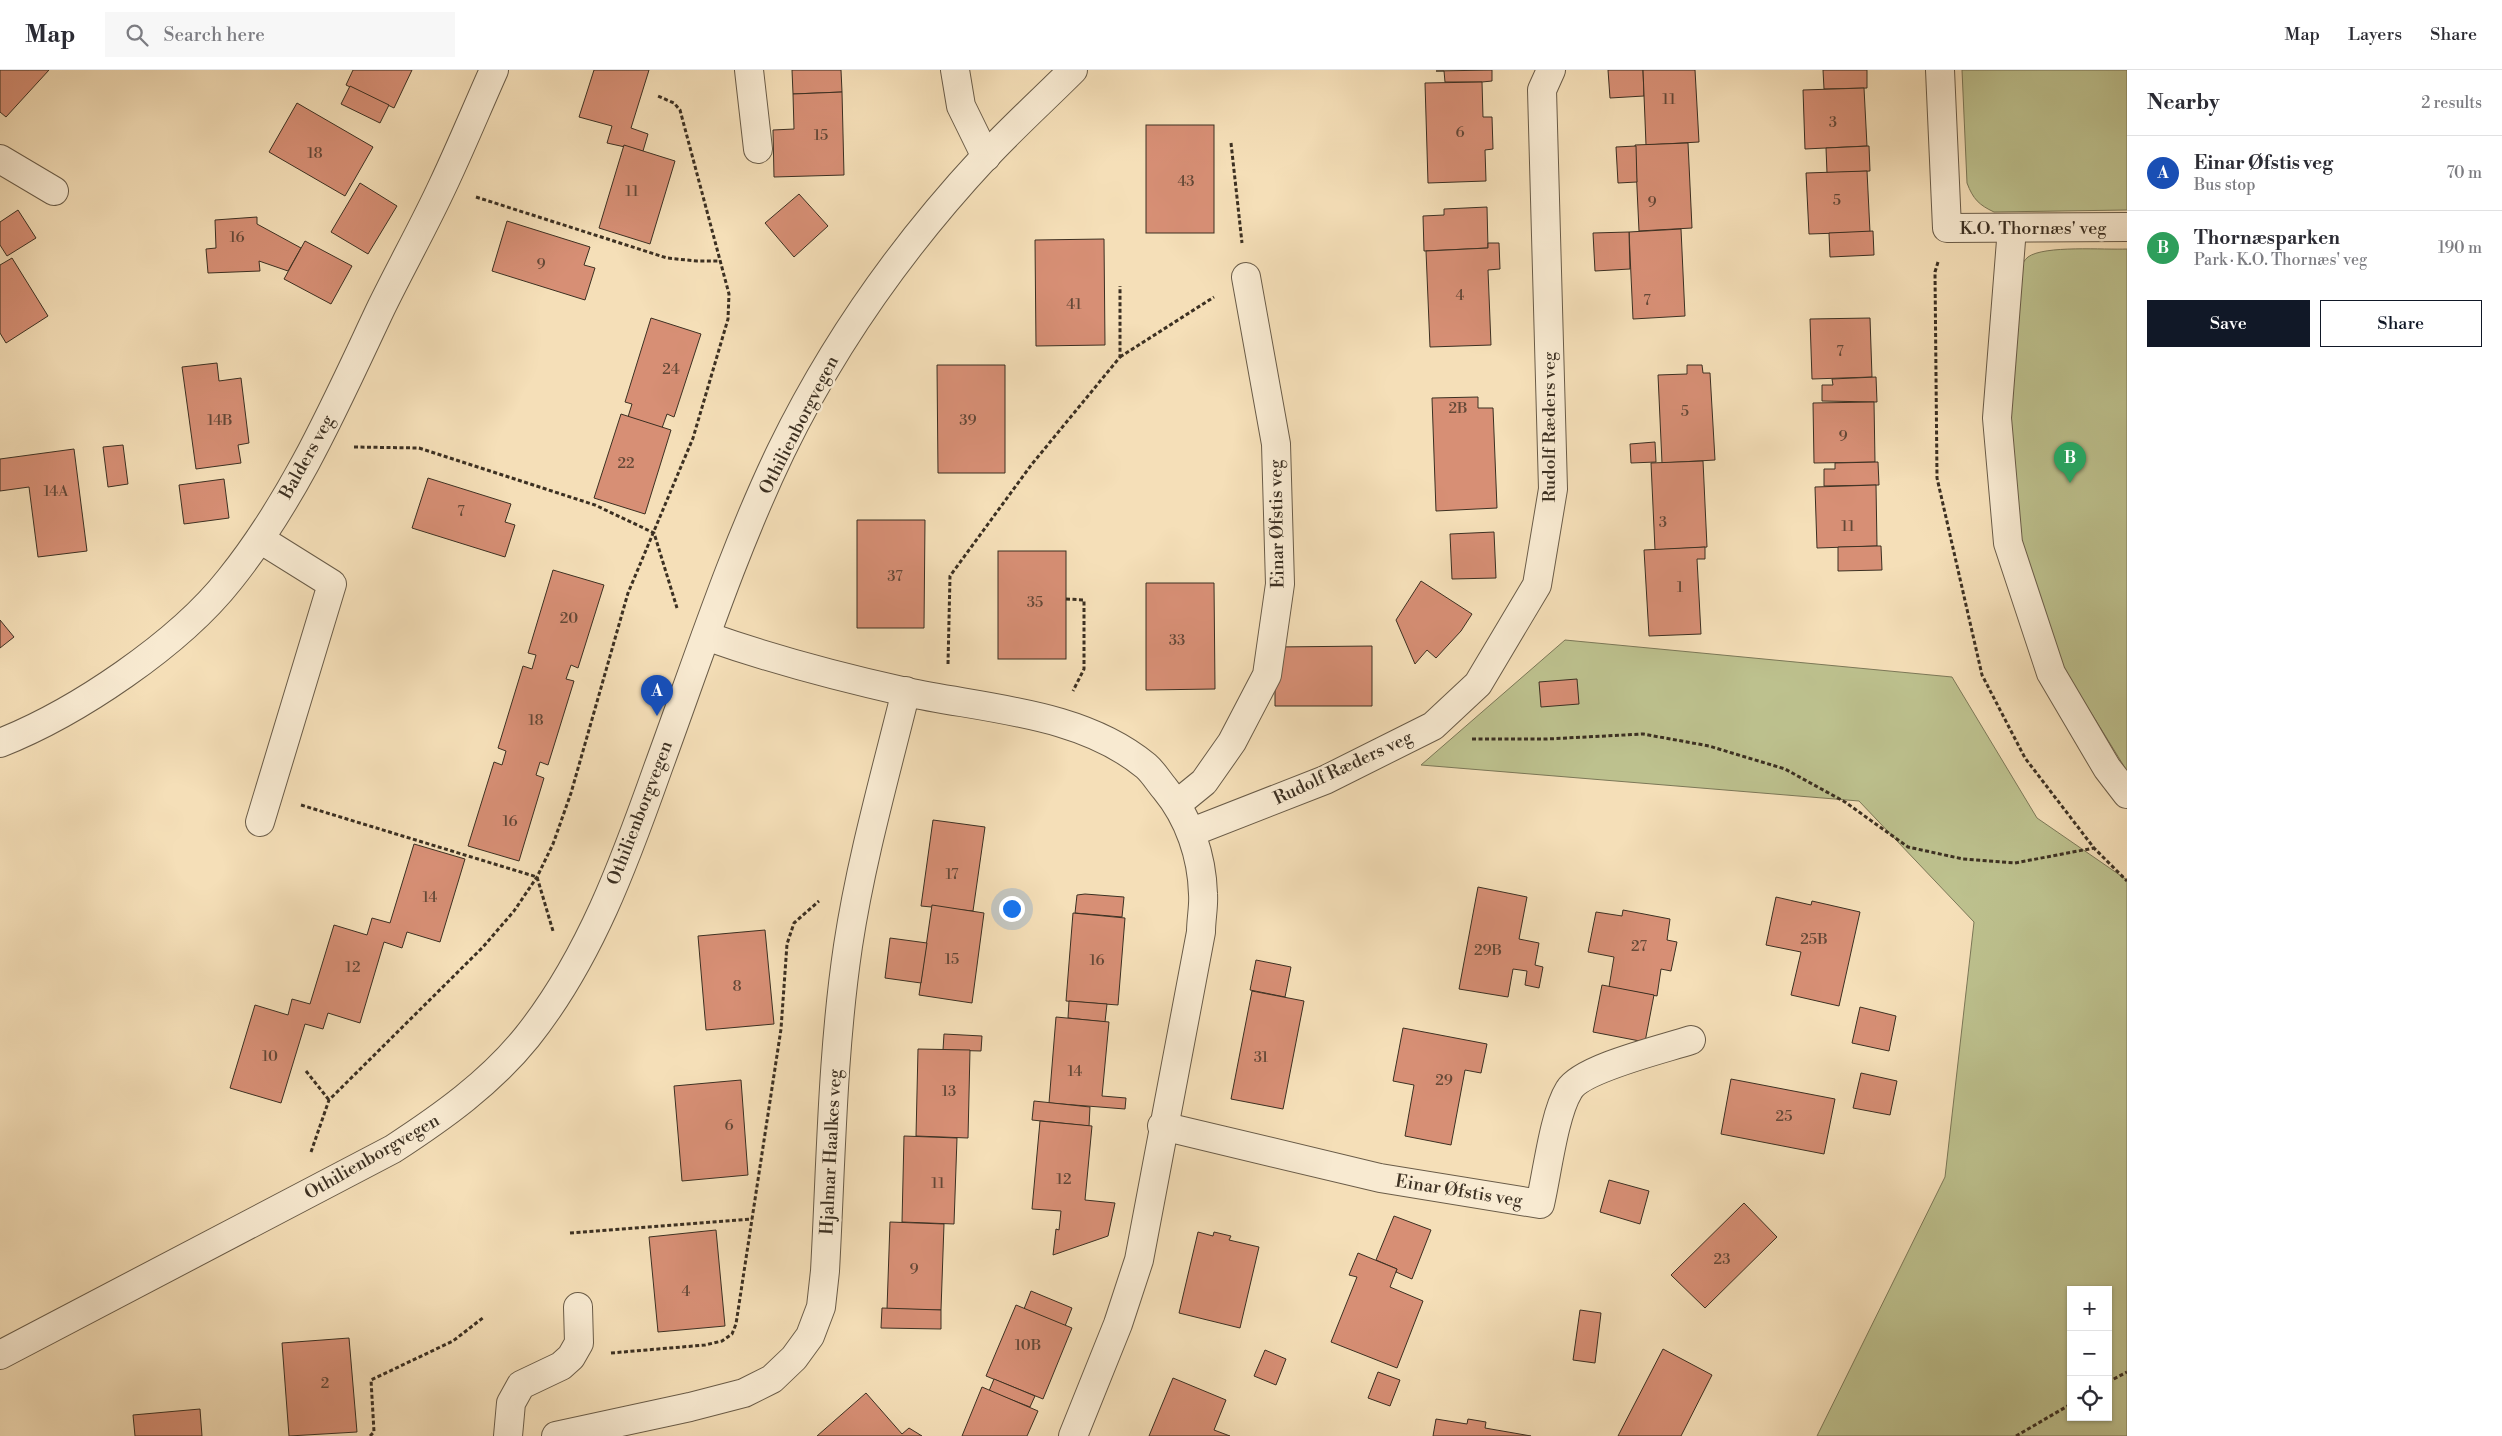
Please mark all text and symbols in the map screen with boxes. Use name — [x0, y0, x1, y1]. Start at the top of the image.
search box — [105, 12, 455, 57]
text: Map — [25, 20, 75, 50]
icon: search — [123, 21, 151, 49]
text: Search here — [163, 23, 265, 47]
text: Map — [2285, 23, 2320, 46]
text: Layers — [2348, 23, 2402, 46]
text: Share — [2430, 23, 2477, 46]
house number: 11 — [1662, 90, 1676, 109]
text: Nearby — [2147, 90, 2220, 116]
text: 2 results — [2421, 93, 2482, 113]
house number: 3 — [1829, 113, 1837, 132]
house number: 6 — [1455, 123, 1465, 142]
house number: 15 — [814, 126, 828, 145]
house number: 18 — [307, 144, 323, 163]
text: Einar Øfstis veg — [2194, 151, 2333, 175]
text: A — [2157, 163, 2169, 183]
text: 70 m — [2446, 163, 2482, 183]
house number: 43 — [1177, 172, 1195, 191]
text: Bus stop — [2194, 175, 2256, 195]
house number: 11 — [625, 182, 639, 201]
house number: 5 — [1833, 191, 1841, 210]
house number: 9 — [1647, 193, 1657, 212]
street label: K.O. Thornæs' veg — [1959, 217, 2107, 240]
text: Thornæsparken — [2194, 226, 2340, 250]
house number: 16 — [229, 228, 245, 247]
text: B — [2157, 238, 2169, 258]
text: 190 m — [2438, 238, 2482, 258]
text: Park · K.O. Thornæs' veg — [2194, 250, 2367, 270]
house number: 9 — [536, 255, 546, 274]
house number: 4 — [1456, 286, 1465, 305]
house number: 7 — [1643, 291, 1651, 310]
house number: 41 — [1066, 295, 1082, 314]
button: Save — [2147, 300, 2310, 347]
button: Share — [2320, 300, 2482, 347]
house number: 7 — [1836, 342, 1844, 361]
street label: Rudolf Ræders veg — [1538, 351, 1561, 502]
street label: Othilienborgvegen — [754, 352, 844, 498]
house number: 24 — [662, 360, 680, 379]
house number: 2B — [1448, 399, 1468, 418]
house number: 5 — [1681, 402, 1689, 421]
street label: Balders veg — [274, 410, 340, 504]
house number: 14B — [207, 411, 233, 430]
house number: 39 — [959, 411, 977, 430]
house number: 9 — [1838, 427, 1848, 446]
pin: B — [2054, 442, 2086, 483]
house number: 22 — [617, 454, 635, 473]
street label: Einar Øfstis veg — [1264, 459, 1290, 589]
house number: 14A — [43, 482, 69, 501]
house number: 7 — [457, 502, 465, 521]
house number: 3 — [1659, 513, 1667, 532]
house number: 11 — [1841, 517, 1855, 536]
house number: 37 — [887, 567, 903, 586]
house number: 1 — [1677, 578, 1684, 597]
house number: 35 — [1027, 593, 1043, 612]
house number: 20 — [560, 609, 578, 628]
house number: 33 — [1169, 631, 1185, 650]
pin: A — [641, 675, 673, 716]
house number: 18 — [528, 711, 544, 730]
street label: Rudolf Ræders veg — [1270, 725, 1417, 810]
street label: Othilienborgvegen — [602, 737, 678, 888]
house number: 16 — [502, 812, 518, 831]
house number: 17 — [945, 865, 959, 884]
house number: 14 — [423, 888, 437, 907]
your location — [999, 896, 1025, 922]
house number: 25B — [1800, 930, 1828, 949]
house number: 27 — [1631, 937, 1647, 956]
house number: 29B — [1474, 941, 1502, 960]
house number: 15 — [945, 950, 959, 969]
house number: 16 — [1089, 951, 1105, 970]
house number: 12 — [345, 958, 361, 977]
house number: 8 — [732, 977, 742, 996]
house number: 10 — [262, 1047, 278, 1066]
house number: 31 — [1254, 1048, 1269, 1067]
house number: 14 — [1068, 1062, 1082, 1081]
street label: Hjalmar Haalkes veg — [815, 1068, 847, 1236]
house number: 29 — [1435, 1071, 1453, 1090]
house number: 13 — [942, 1082, 956, 1101]
house number: 25 — [1776, 1107, 1792, 1126]
street label: Othilienborgvegen — [300, 1109, 444, 1205]
house number: 6 — [724, 1116, 734, 1135]
house number: 12 — [1056, 1170, 1072, 1189]
street label: Einar Øfstis veg — [1394, 1170, 1525, 1213]
house number: 11 — [931, 1174, 945, 1193]
house number: 23 — [1714, 1250, 1730, 1269]
house number: 9 — [909, 1260, 919, 1279]
house number: 4 — [682, 1282, 691, 1301]
map controls — [2067, 1286, 2112, 1421]
button: + — [2067, 1286, 2112, 1331]
button: − — [2067, 1331, 2112, 1376]
house number: 10B — [1015, 1336, 1041, 1355]
house number: 2 — [321, 1374, 329, 1393]
button: locate — [2067, 1376, 2112, 1421]

